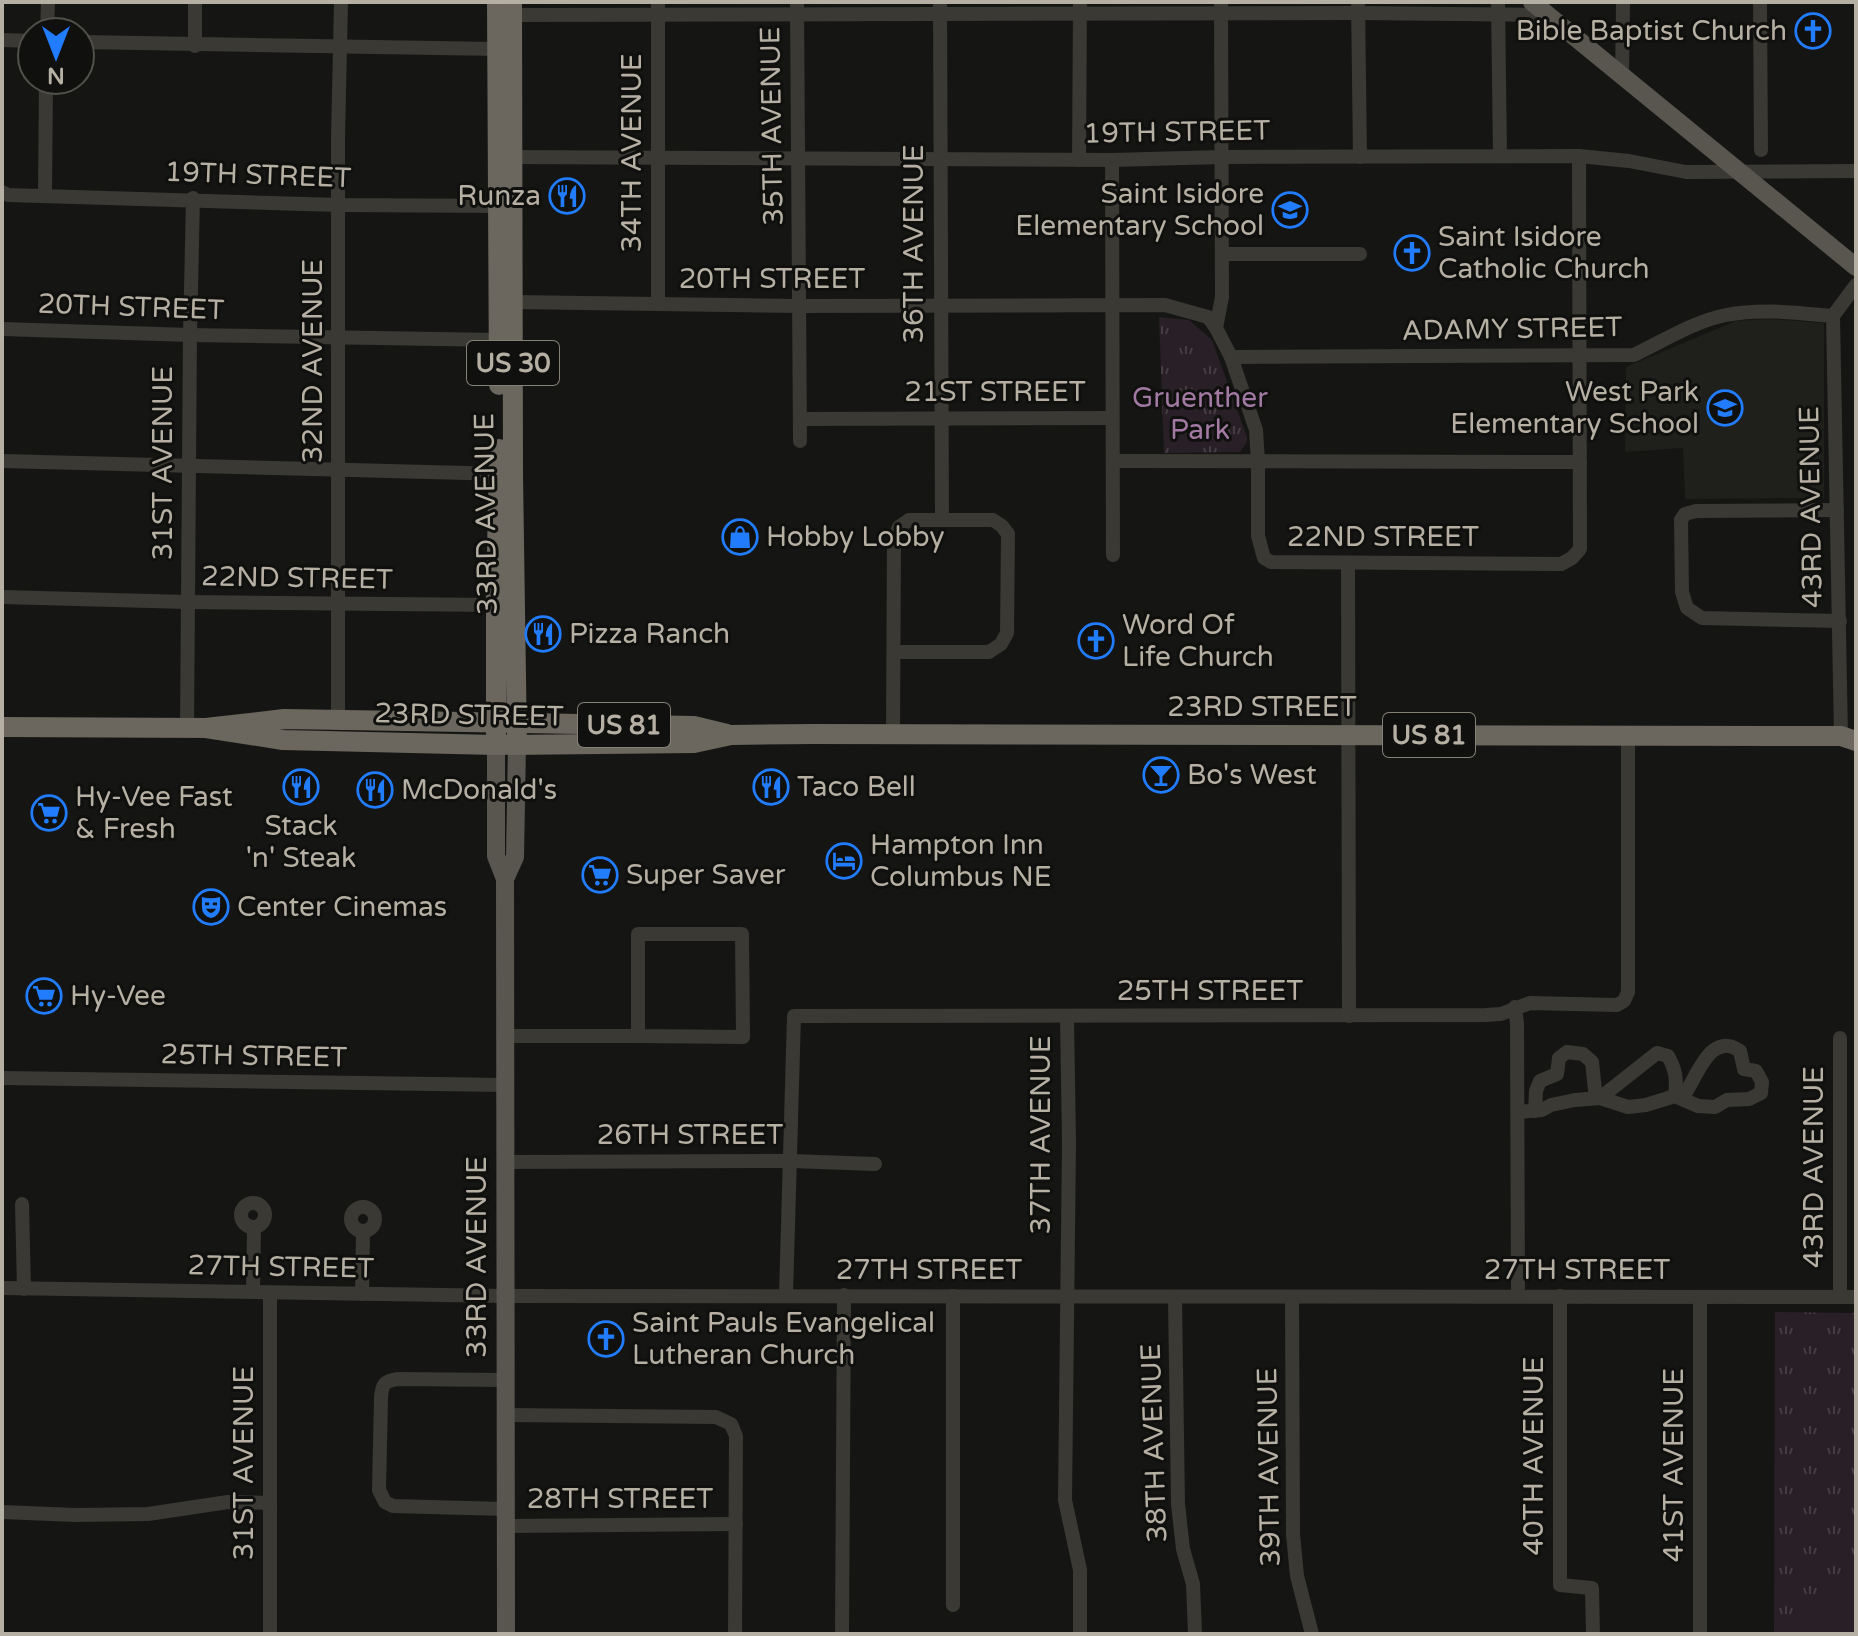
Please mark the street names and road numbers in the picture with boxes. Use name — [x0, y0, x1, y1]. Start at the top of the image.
street label: 35TH AVENUE — [753, 26, 791, 226]
street label: 34TH AVENUE — [615, 53, 649, 253]
street label: 19TH STREET — [1083, 113, 1271, 151]
street label: 36TH AVENUE — [897, 144, 931, 344]
street label: 19TH STREET — [164, 155, 352, 195]
street label: 32ND AVENUE — [296, 259, 330, 463]
street label: 20TH STREET — [679, 262, 865, 296]
street label: 20TH STREET — [37, 287, 225, 327]
street label: ADAMY STREET — [1401, 310, 1623, 348]
road number: US 30 — [467, 341, 559, 385]
street label: 31ST AVENUE — [146, 366, 180, 560]
street label: 21ST STREET — [904, 375, 1086, 409]
street label: 43RD AVENUE — [1792, 406, 1830, 608]
street label: 33RD AVENUE — [467, 413, 505, 615]
street label: 22ND STREET — [1287, 520, 1479, 554]
street label: 22ND STREET — [201, 559, 393, 597]
street label: 23RD STREET — [1167, 690, 1357, 724]
street label: 23RD STREET — [374, 696, 564, 734]
road number: US 81 — [578, 703, 670, 747]
road number: US 81 — [1383, 713, 1475, 757]
street label: 25TH STREET — [1117, 974, 1303, 1008]
street label: 37TH AVENUE — [1024, 1035, 1058, 1235]
street label: 25TH STREET — [160, 1037, 348, 1075]
street label: 43RD AVENUE — [1797, 1066, 1831, 1268]
street label: 26TH STREET — [597, 1118, 783, 1152]
street label: 33RD AVENUE — [460, 1156, 494, 1358]
street label: 27TH STREET — [187, 1248, 375, 1286]
street label: 27TH STREET — [836, 1253, 1022, 1287]
street label: 27TH STREET — [1484, 1253, 1670, 1287]
street label: 38TH AVENUE — [1134, 1343, 1174, 1543]
street label: 40TH AVENUE — [1517, 1356, 1551, 1556]
street label: 31ST AVENUE — [227, 1366, 261, 1560]
street label: 39TH AVENUE — [1250, 1367, 1288, 1567]
street label: 41ST AVENUE — [1657, 1368, 1691, 1562]
street label: 28TH STREET — [527, 1482, 713, 1516]

